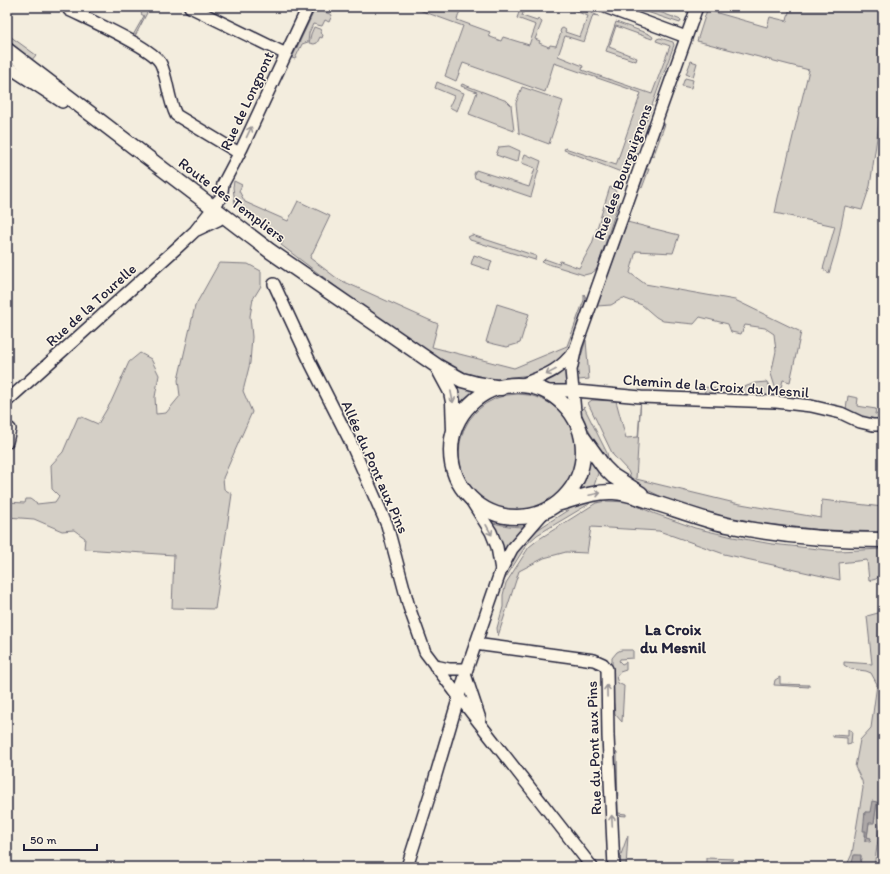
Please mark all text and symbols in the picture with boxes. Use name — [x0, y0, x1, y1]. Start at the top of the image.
street label: Rue de Longpont — [216, 48, 278, 153]
street label: Rue des Bourguignons — [590, 101, 656, 243]
one-way arrow — [246, 127, 253, 139]
street label: Route des Templiers — [175, 154, 289, 246]
street label: Rue de la Tourelle — [42, 260, 140, 350]
one-way arrow — [545, 368, 557, 376]
street label: Chemin de la Croix du Mesnil — [622, 371, 811, 402]
one-way arrow — [448, 391, 456, 404]
street label: Allée du Pont aux Pins — [338, 398, 413, 536]
one-way arrow — [588, 489, 601, 497]
one-way arrow — [486, 524, 494, 536]
district label: La Croix du Mesnil — [640, 620, 707, 657]
street label: Rue du Pont aux Pins — [583, 680, 605, 815]
one-way arrow — [603, 685, 611, 698]
one-way arrow — [608, 815, 615, 828]
scale bar — [24, 826, 97, 852]
text: 50 m — [30, 833, 56, 847]

